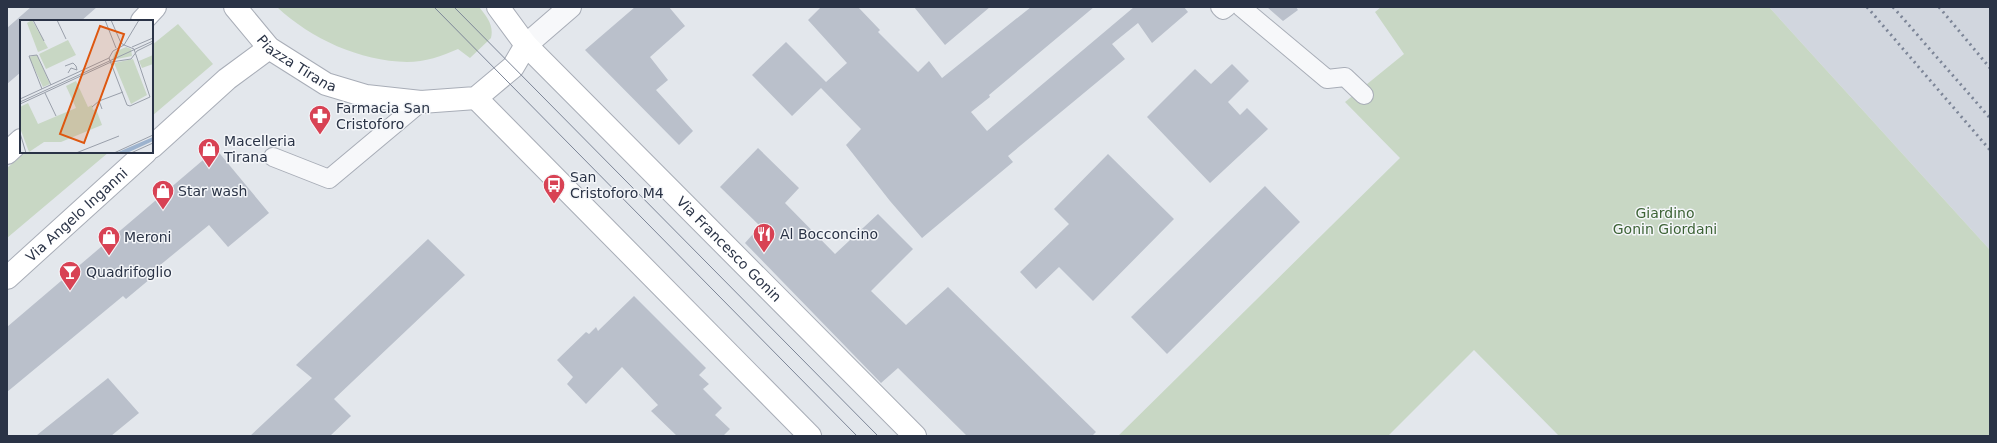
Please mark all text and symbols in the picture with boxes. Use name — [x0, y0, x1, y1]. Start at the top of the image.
inset map — [20, 20, 153, 153]
street label: Piazza Tirana — [254, 32, 338, 95]
place label: Farmacia San Cristoforo — [336, 100, 430, 132]
pharmacy icon: Farmacia San Cristoforo — [307, 103, 333, 136]
place label: Macelleria Tirana — [223, 133, 296, 165]
shop icon: Macelleria Tirana — [196, 136, 222, 169]
street label: Via Angelo Inganni — [23, 165, 131, 265]
place label: San Cristoforo M4 — [570, 169, 664, 201]
bus stop icon: San Cristoforo M4 — [541, 172, 567, 205]
shop icon: Star wash — [150, 178, 176, 211]
place label: Star wash — [178, 183, 247, 199]
street label: Via Francesco Gonin — [673, 193, 785, 305]
park label: Giardino Gonin Giordani — [1613, 205, 1717, 237]
restaurant icon: Al Bocconcino — [751, 221, 777, 254]
shop icon: Meroni — [96, 224, 122, 257]
place label: Al Bocconcino — [780, 226, 878, 242]
place label: Meroni — [124, 229, 171, 245]
bar icon: Quadrifoglio — [57, 259, 83, 292]
place label: Quadrifoglio — [86, 264, 172, 280]

